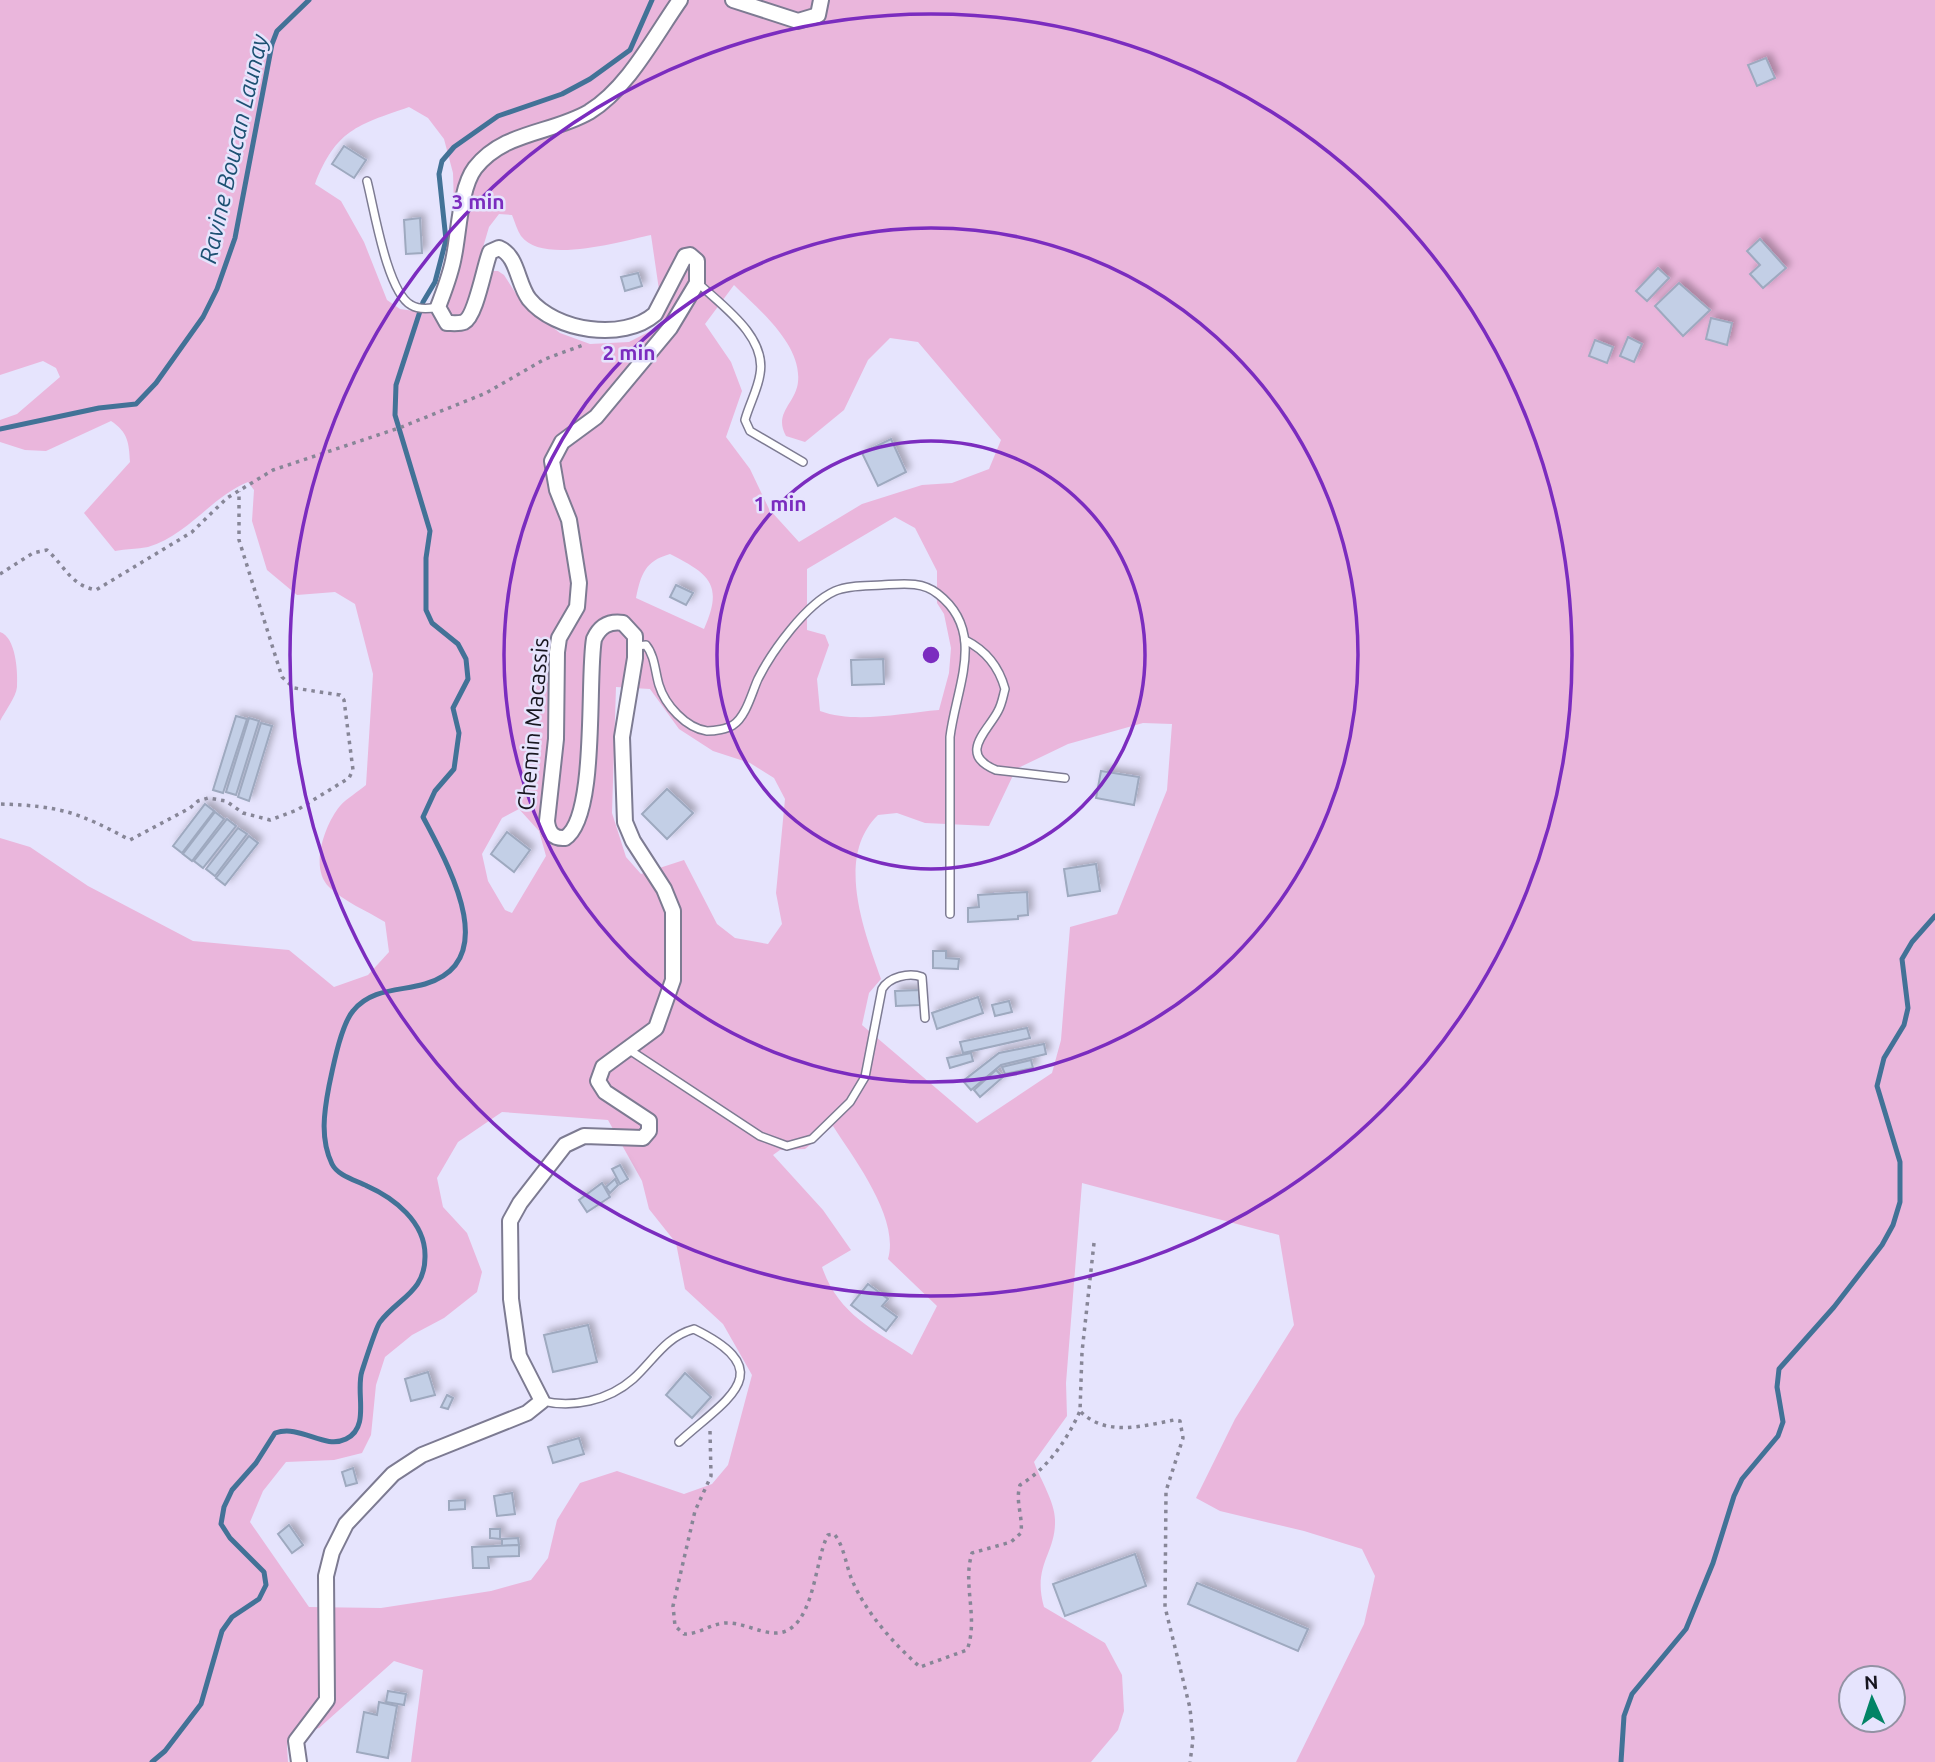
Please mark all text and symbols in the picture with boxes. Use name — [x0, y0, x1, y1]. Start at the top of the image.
water label: Ravine Boucan Launay — [194, 31, 273, 266]
text: 3 min — [451, 189, 505, 213]
text: 2 min — [602, 340, 656, 364]
text: 1 min — [753, 491, 807, 515]
street label: Chemin Macassis — [512, 636, 553, 811]
centre of rings — [919, 643, 943, 667]
north arrow — [1837, 1664, 1907, 1734]
text: N — [1863, 1671, 1879, 1693]

